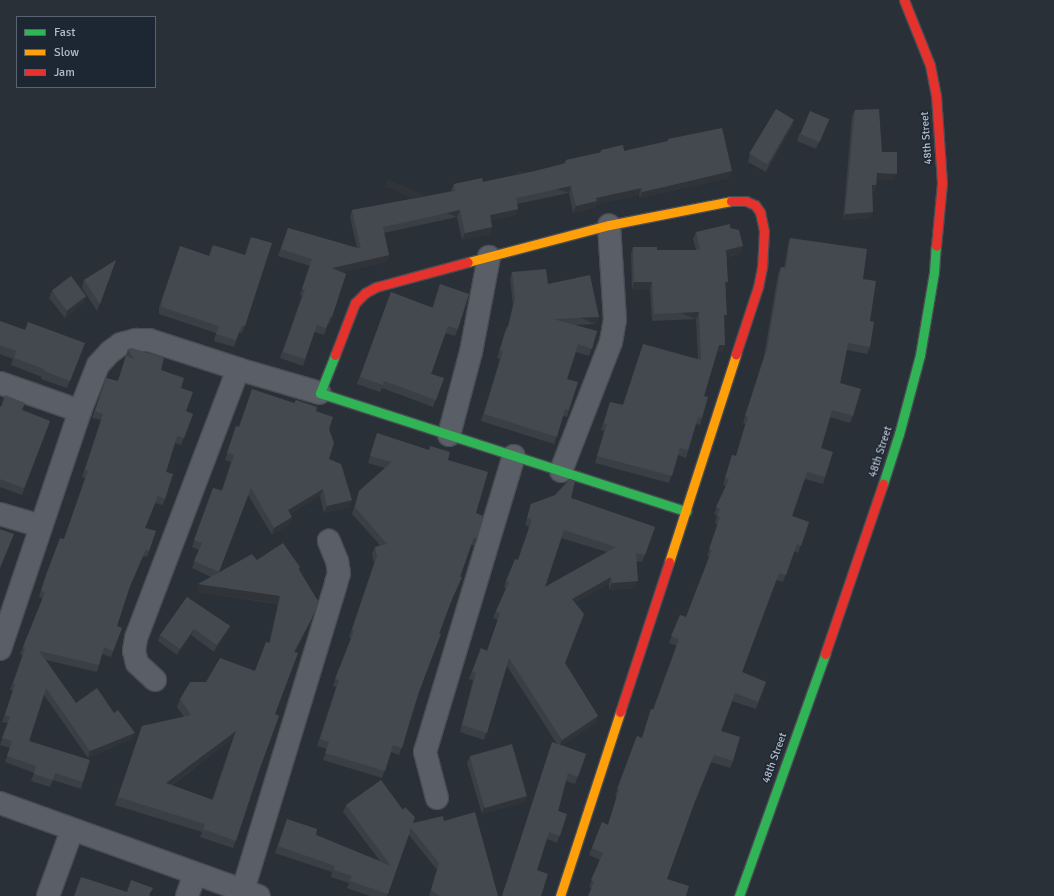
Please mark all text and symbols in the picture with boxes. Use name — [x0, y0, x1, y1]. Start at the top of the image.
legend — [16, 16, 156, 88]
text: Fast — [54, 25, 75, 40]
text: Slow — [54, 45, 79, 60]
text: Jam — [54, 65, 75, 80]
street label: 48th Street — [919, 111, 935, 165]
street label: 48th Street — [867, 425, 895, 479]
street label: 48th Street — [760, 731, 790, 785]

